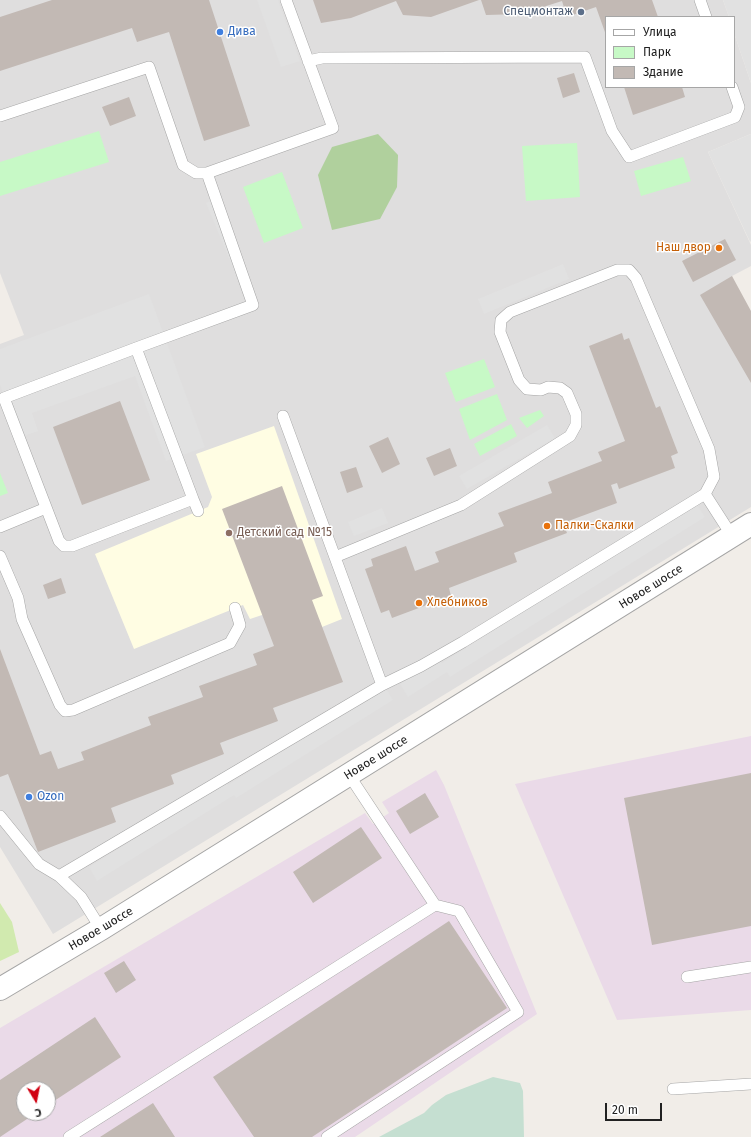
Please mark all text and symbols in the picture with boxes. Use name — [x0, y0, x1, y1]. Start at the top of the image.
place label: Спецмонтаж — [504, 5, 573, 19]
marker: Спецмонтаж — [576, 7, 586, 17]
legend — [605, 16, 735, 88]
place label: Дива — [228, 25, 256, 39]
text: Улица — [643, 25, 677, 39]
marker: Дива — [215, 27, 225, 37]
text: Парк — [643, 45, 671, 59]
text: Здание — [643, 65, 683, 79]
place label: Наш двор — [656, 241, 711, 255]
marker: Наш двор — [714, 243, 724, 253]
place label: Палки-Скалки — [555, 519, 634, 533]
marker: Палки-Скалки — [542, 521, 552, 531]
place label: Детский сад №15 — [237, 526, 332, 540]
marker: Детский сад №15 — [224, 528, 234, 538]
street label: Новое шоссе — [616, 562, 686, 612]
place label: Хлебников — [427, 596, 488, 610]
marker: Хлебников — [414, 598, 424, 608]
street label: Новое шоссе — [341, 733, 411, 783]
place label: Ozon — [37, 790, 64, 804]
marker: Ozon — [24, 792, 34, 802]
street label: Новое шоссе — [66, 904, 136, 954]
north arrow — [16, 1081, 56, 1121]
scale bar — [607, 1095, 664, 1121]
text: 20 m — [612, 1103, 638, 1117]
text: С — [34, 1105, 42, 1119]

